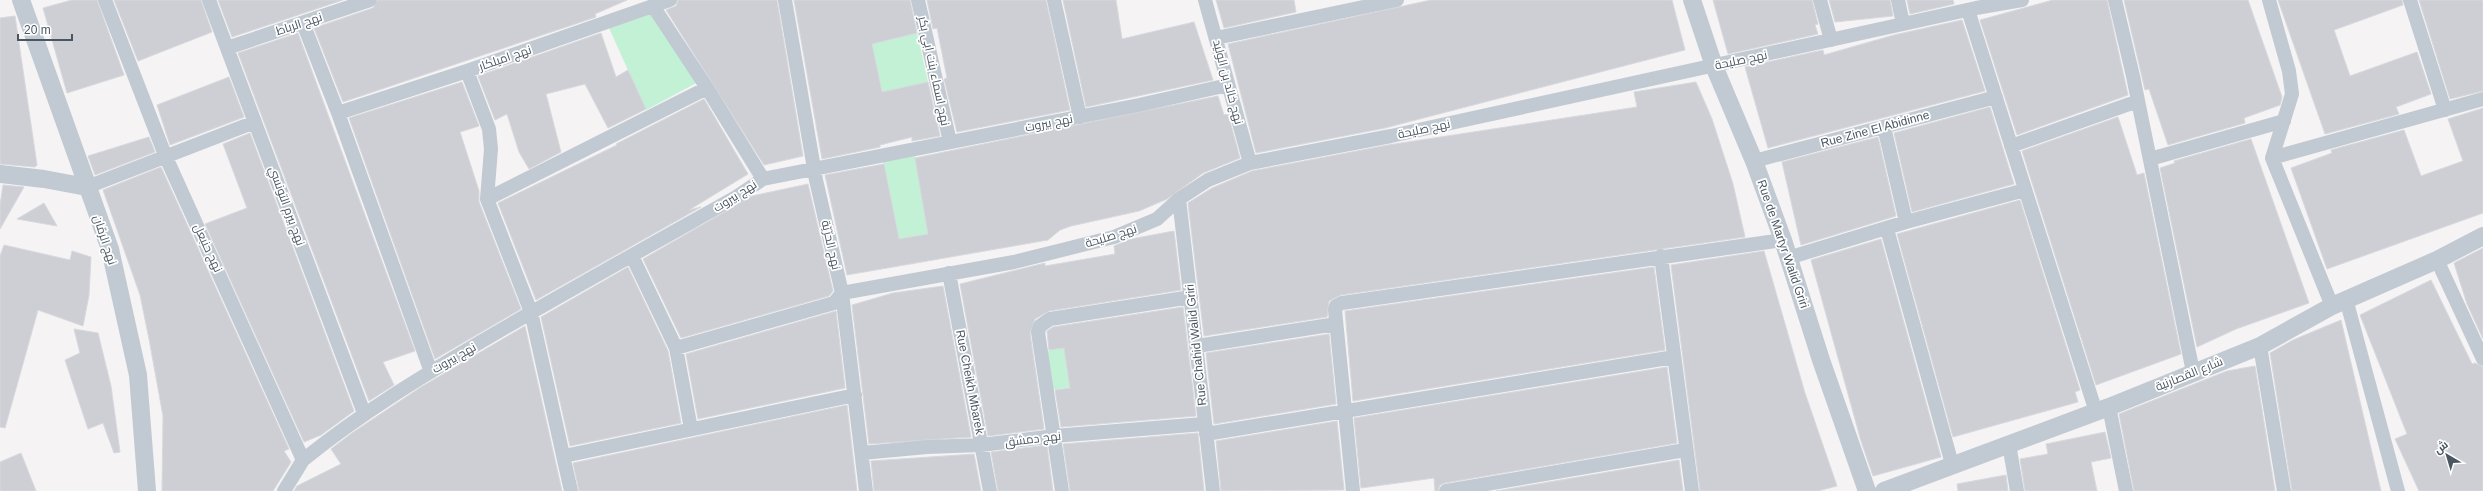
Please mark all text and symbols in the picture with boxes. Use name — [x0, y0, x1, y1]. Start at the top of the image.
street label: نهج الرباط — [274, 10, 324, 39]
street label: نهج اسماء بنت ابي بكر — [912, 14, 952, 128]
scale bar — [18, 16, 72, 42]
text: 20 m — [24, 23, 51, 37]
street label: نهج خالد بن الوليد — [1209, 38, 1246, 126]
street label: نهج اميلكار — [476, 42, 533, 75]
street label: نهج صليحة — [1714, 48, 1769, 73]
street label: Rue Zine El Abidinne — [1819, 108, 1931, 150]
street label: نهج بيروت — [1024, 112, 1074, 135]
street label: نهج صليحة — [1397, 117, 1452, 142]
street label: نهج بيرم التونسي — [263, 165, 308, 248]
street label: نهج بيروت — [711, 177, 760, 216]
street label: Rue de Martyr Walid Griri — [1754, 178, 1812, 310]
street label: نهج الرمّان — [89, 213, 120, 267]
street label: نهج الحرّيّة — [818, 219, 843, 271]
street label: نهج حنبعل — [190, 222, 225, 275]
street label: نهج صليحة — [1084, 222, 1139, 251]
street label: Rue Chahid Walid Griri — [1183, 283, 1209, 407]
street label: Rue Cheikh Mbarek — [953, 329, 987, 436]
street label: نهج بيروت — [430, 340, 479, 377]
street label: شارع القصارنية — [2153, 354, 2225, 395]
street label: نهج دمشق — [1004, 429, 1062, 450]
north arrow — [2427, 435, 2467, 475]
text: ش — [2432, 438, 2451, 457]

